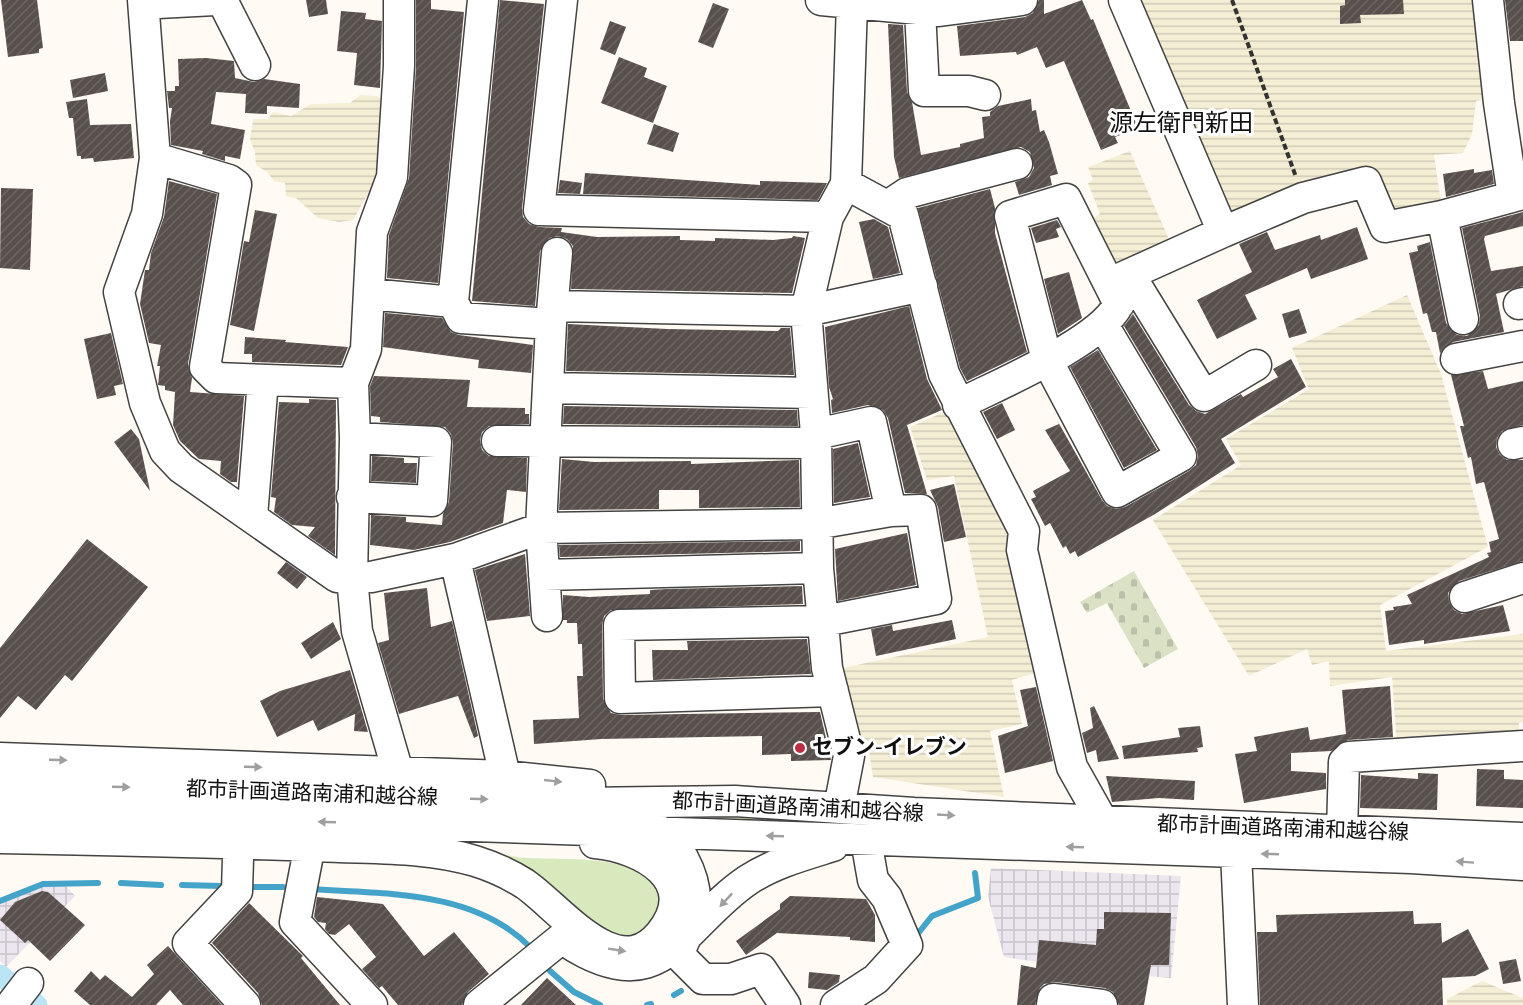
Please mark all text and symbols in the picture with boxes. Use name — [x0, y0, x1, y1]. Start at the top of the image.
district label: 源左衛門新田 — [1109, 106, 1253, 142]
place label: セブン-イレブン — [812, 732, 967, 764]
marker: セブン-イレブン — [793, 741, 807, 755]
one-way arrow — [49, 756, 68, 765]
one-way arrow — [244, 762, 263, 771]
street label: 都市計画道路南浦和越谷線 — [186, 774, 438, 814]
one-way arrow — [543, 776, 562, 786]
one-way arrow — [112, 783, 131, 792]
street label: 都市計画道路南浦和越谷線 — [671, 785, 925, 831]
one-way arrow — [469, 795, 488, 804]
street label: 都市計画道路南浦和越谷線 — [1157, 809, 1409, 849]
one-way arrow — [937, 810, 956, 819]
one-way arrow — [317, 817, 336, 826]
one-way arrow — [766, 831, 785, 840]
one-way arrow — [1065, 842, 1084, 852]
one-way arrow — [1260, 849, 1279, 858]
one-way arrow — [1455, 857, 1474, 866]
one-way arrow — [720, 892, 733, 907]
one-way arrow — [608, 946, 627, 955]

